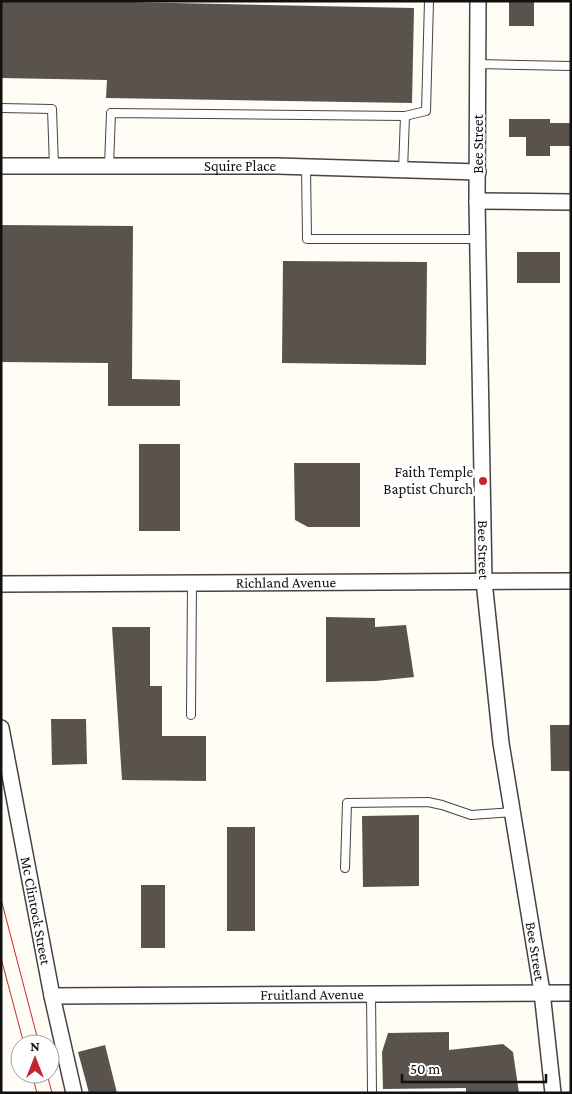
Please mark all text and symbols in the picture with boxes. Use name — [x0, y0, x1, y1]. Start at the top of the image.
street label: Bee Street — [470, 113, 486, 174]
street label: Squire Place — [204, 158, 277, 175]
place label: Faith Temple Baptist Church — [383, 464, 473, 498]
marker: Faith Temple Baptist Church — [477, 475, 489, 487]
street label: Bee Street — [475, 520, 492, 581]
street label: Richland Avenue — [236, 574, 337, 591]
street label: Mc Clintock Street — [18, 855, 54, 967]
street label: Bee Street — [523, 921, 548, 983]
street label: Fruitland Avenue — [260, 986, 364, 1003]
north arrow — [10, 1034, 60, 1084]
text: N — [30, 1038, 40, 1054]
scale bar — [402, 1052, 546, 1084]
text: 50 m — [410, 1061, 440, 1077]

